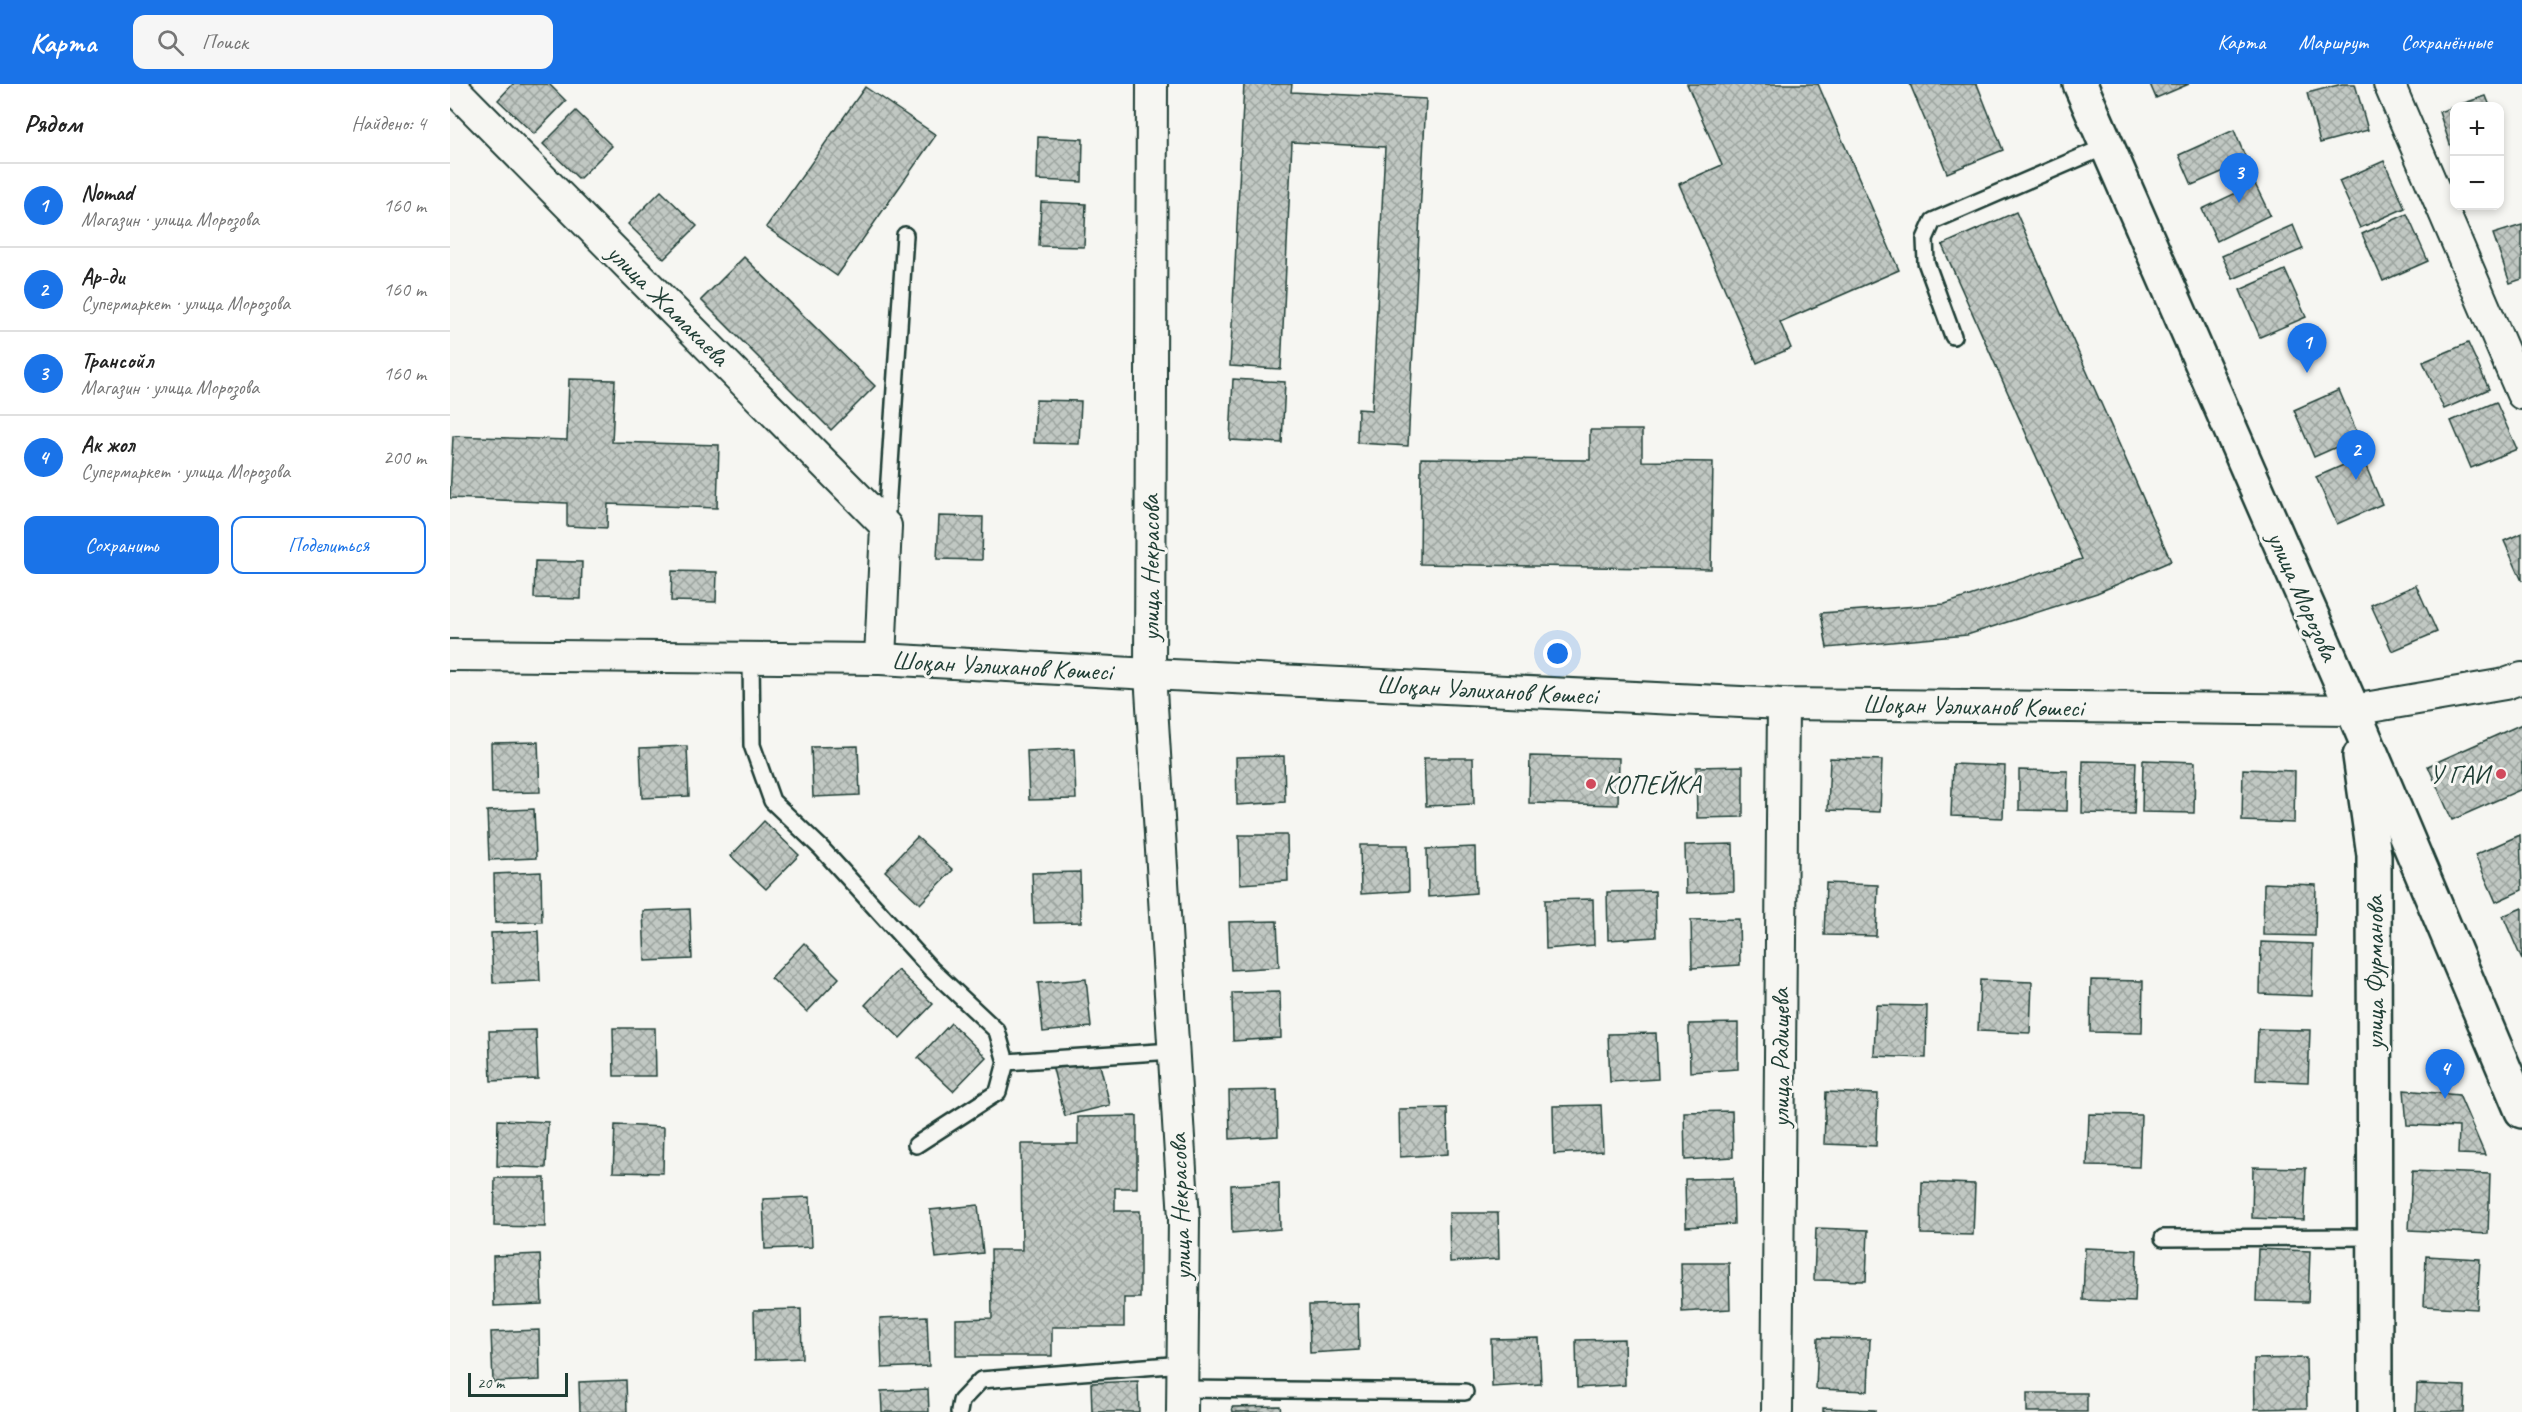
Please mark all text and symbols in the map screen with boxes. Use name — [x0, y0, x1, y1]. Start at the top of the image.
search box — [133, 15, 553, 69]
text: Карта — [30, 25, 97, 60]
icon: search — [154, 26, 187, 59]
text: Поиск — [202, 28, 248, 56]
text: Карта — [2217, 29, 2266, 55]
text: Маршрут — [2299, 29, 2368, 55]
text: Сохранённые — [2401, 29, 2492, 55]
map controls — [2450, 102, 2504, 210]
button: + — [2450, 102, 2504, 156]
text: Рядом — [24, 107, 82, 140]
text: Найдено: 4 — [351, 111, 426, 136]
pin: 3 — [2220, 154, 2258, 203]
button: − — [2450, 156, 2504, 210]
text: Nomad — [81, 179, 133, 207]
text: 1 — [39, 193, 48, 218]
text: 160 m — [383, 193, 426, 218]
text: Магазин · улица Морозова — [81, 207, 259, 232]
street label: улица Жамакаева — [598, 235, 737, 374]
text: Ар-ди — [81, 263, 124, 291]
text: 2 — [39, 277, 48, 302]
text: 160 m — [383, 277, 426, 302]
text: Супермаркет · улица Морозова — [81, 291, 290, 316]
pin: 1 — [2288, 324, 2326, 373]
text: Трансойл — [81, 347, 153, 375]
text: 3 — [39, 361, 48, 386]
text: 160 m — [383, 361, 426, 386]
text: Магазин · улица Морозова — [81, 375, 259, 400]
pin: 2 — [2336, 430, 2376, 480]
text: Ак жол — [81, 431, 135, 459]
text: 4 — [39, 445, 48, 470]
text: 200 m — [383, 445, 426, 470]
text: Супермаркет · улица Морозова — [81, 459, 290, 484]
street label: улица Некрасова — [1134, 493, 1167, 643]
button: Сохранить — [24, 516, 219, 574]
button: Поделиться — [231, 516, 426, 574]
street label: улица Морозова — [2258, 524, 2347, 668]
your location — [1543, 639, 1572, 668]
street label: Шоқан Уәлиханов Көшесі — [891, 644, 1116, 688]
street label: Шоқан Уәлиханов Көшесі — [1376, 668, 1601, 712]
street label: Шоқан Уәлиханов Көшесі — [1862, 688, 2087, 724]
place label: У ГАИ — [2429, 758, 2493, 791]
marker: У ГАИ — [2494, 767, 2508, 781]
place label: КОПЕЙКА — [1603, 768, 1703, 801]
marker: КОПЕЙКА — [1584, 777, 1598, 791]
street label: улица Фурманова — [2358, 894, 2391, 1052]
street label: улица Радищева — [1764, 987, 1797, 1130]
pin: 4 — [2426, 1050, 2464, 1099]
street label: улица Некрасова — [1161, 1131, 1199, 1283]
scale bar — [468, 1370, 568, 1398]
text: 20 m — [477, 1373, 504, 1393]

